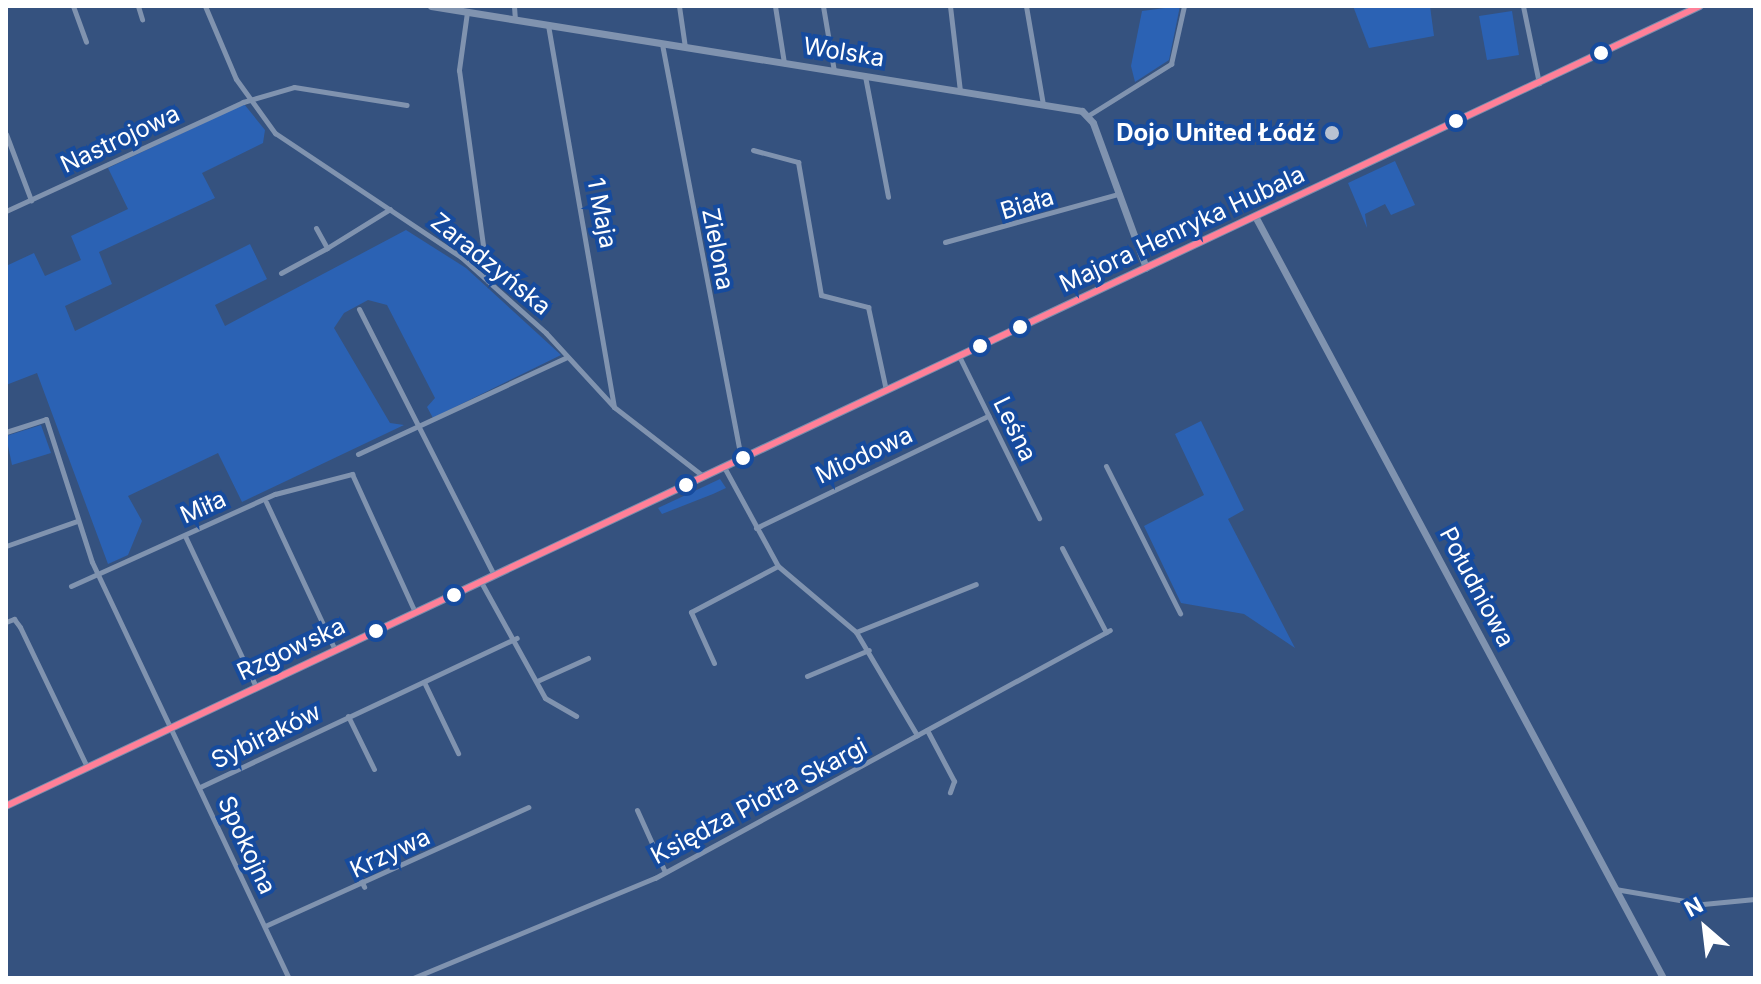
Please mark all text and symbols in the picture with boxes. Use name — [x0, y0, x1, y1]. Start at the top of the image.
street label: Wolska — [801, 31, 887, 73]
unlabelled marker — [1593, 45, 1609, 61]
street label: Nastrojowa — [56, 99, 184, 179]
unlabelled marker — [1448, 113, 1464, 129]
place label: Dojo United Łódź — [1116, 119, 1316, 147]
marker: Dojo United Łódź — [1323, 124, 1341, 142]
street label: Majora Henryka Hubala — [1055, 160, 1309, 298]
street label: 1 Maja — [581, 175, 623, 251]
street label: Biała — [997, 182, 1057, 226]
street label: Zielona — [696, 206, 740, 292]
street label: Zaradzyńska — [425, 207, 557, 321]
unlabelled marker — [1012, 319, 1028, 335]
unlabelled marker — [972, 338, 988, 354]
street label: Leśna — [987, 392, 1043, 466]
street label: Miodowa — [811, 420, 917, 490]
unlabelled marker — [735, 450, 751, 466]
unlabelled marker — [678, 477, 694, 493]
street label: Miła — [176, 484, 230, 530]
street label: Południowa — [1433, 522, 1521, 652]
unlabelled marker — [446, 587, 462, 603]
street label: Rzgowska — [232, 611, 350, 687]
unlabelled marker — [368, 623, 384, 639]
street label: Sybiraków — [207, 697, 325, 775]
street label: Księdza Piotra Skargi — [646, 732, 872, 870]
street label: Spokojna — [212, 791, 282, 899]
street label: Krzywa — [345, 822, 435, 884]
north arrow — [1665, 888, 1745, 968]
text: N — [1680, 891, 1707, 922]

